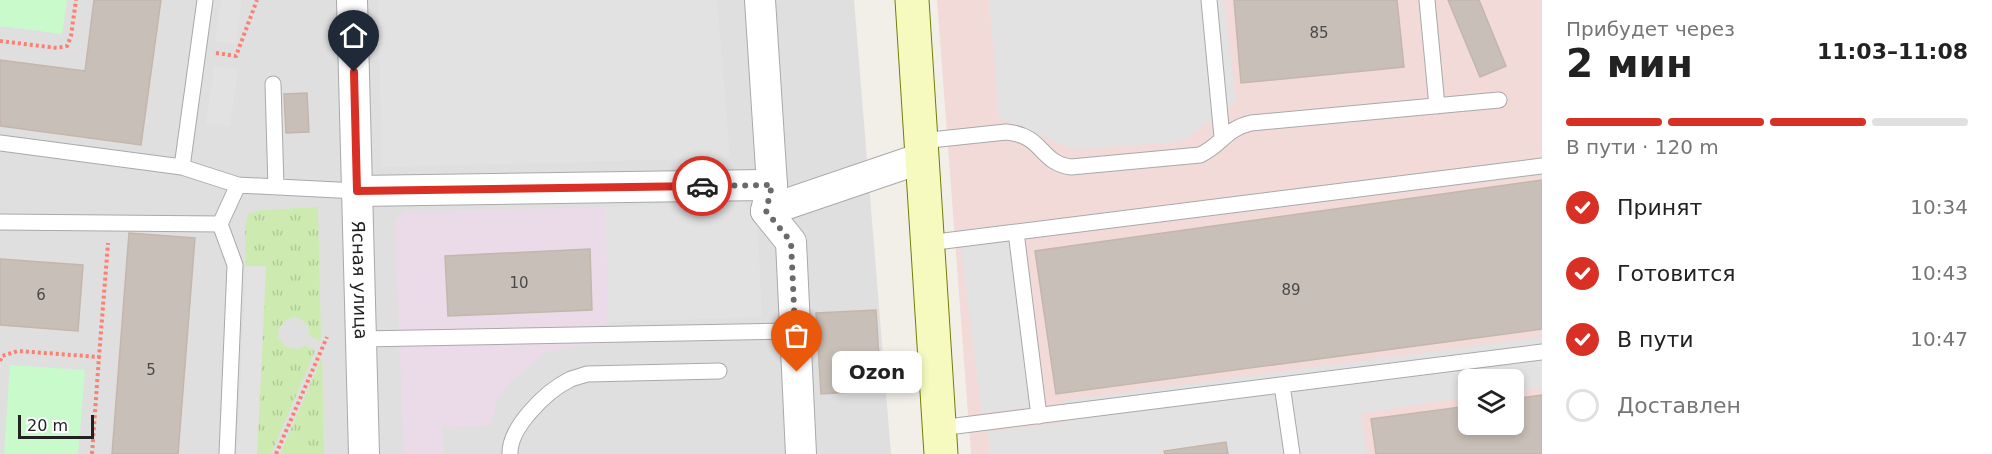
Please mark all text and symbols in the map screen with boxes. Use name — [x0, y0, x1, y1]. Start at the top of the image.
pin — [328, 10, 379, 72]
text: Прибудет через — [1566, 17, 1735, 41]
icon: home — [337, 19, 370, 52]
house number: 85 — [1309, 24, 1329, 42]
text: 11:03–11:08 — [1817, 39, 1968, 64]
text: 2 мин — [1566, 41, 1693, 86]
text: В пути · 120 m — [1566, 135, 1719, 159]
courier — [672, 156, 732, 216]
icon: car — [686, 170, 719, 203]
icon: check — [1566, 191, 1599, 224]
text: Принят — [1617, 195, 1702, 220]
text: 10:34 — [1910, 195, 1968, 219]
street label: Ясная улица — [348, 220, 372, 340]
icon: check — [1566, 257, 1599, 290]
text: Готовится — [1617, 261, 1736, 286]
text: 10:43 — [1910, 261, 1968, 285]
house number: 10 — [509, 274, 529, 292]
house number: 89 — [1281, 281, 1301, 299]
house number: 6 — [36, 286, 46, 304]
pin — [771, 310, 822, 372]
icon: bag — [780, 319, 813, 352]
icon: check — [1566, 323, 1599, 356]
text: В пути — [1617, 327, 1694, 352]
text: 10:47 — [1910, 327, 1968, 351]
callout: Ozon — [833, 351, 923, 393]
text: Ozon — [849, 360, 905, 384]
house number: 5 — [146, 361, 156, 379]
map controls — [1458, 369, 1524, 435]
button: layers — [1458, 369, 1524, 435]
text: Доставлен — [1617, 393, 1741, 418]
scale bar — [18, 412, 94, 440]
text: 20 m — [27, 416, 68, 435]

